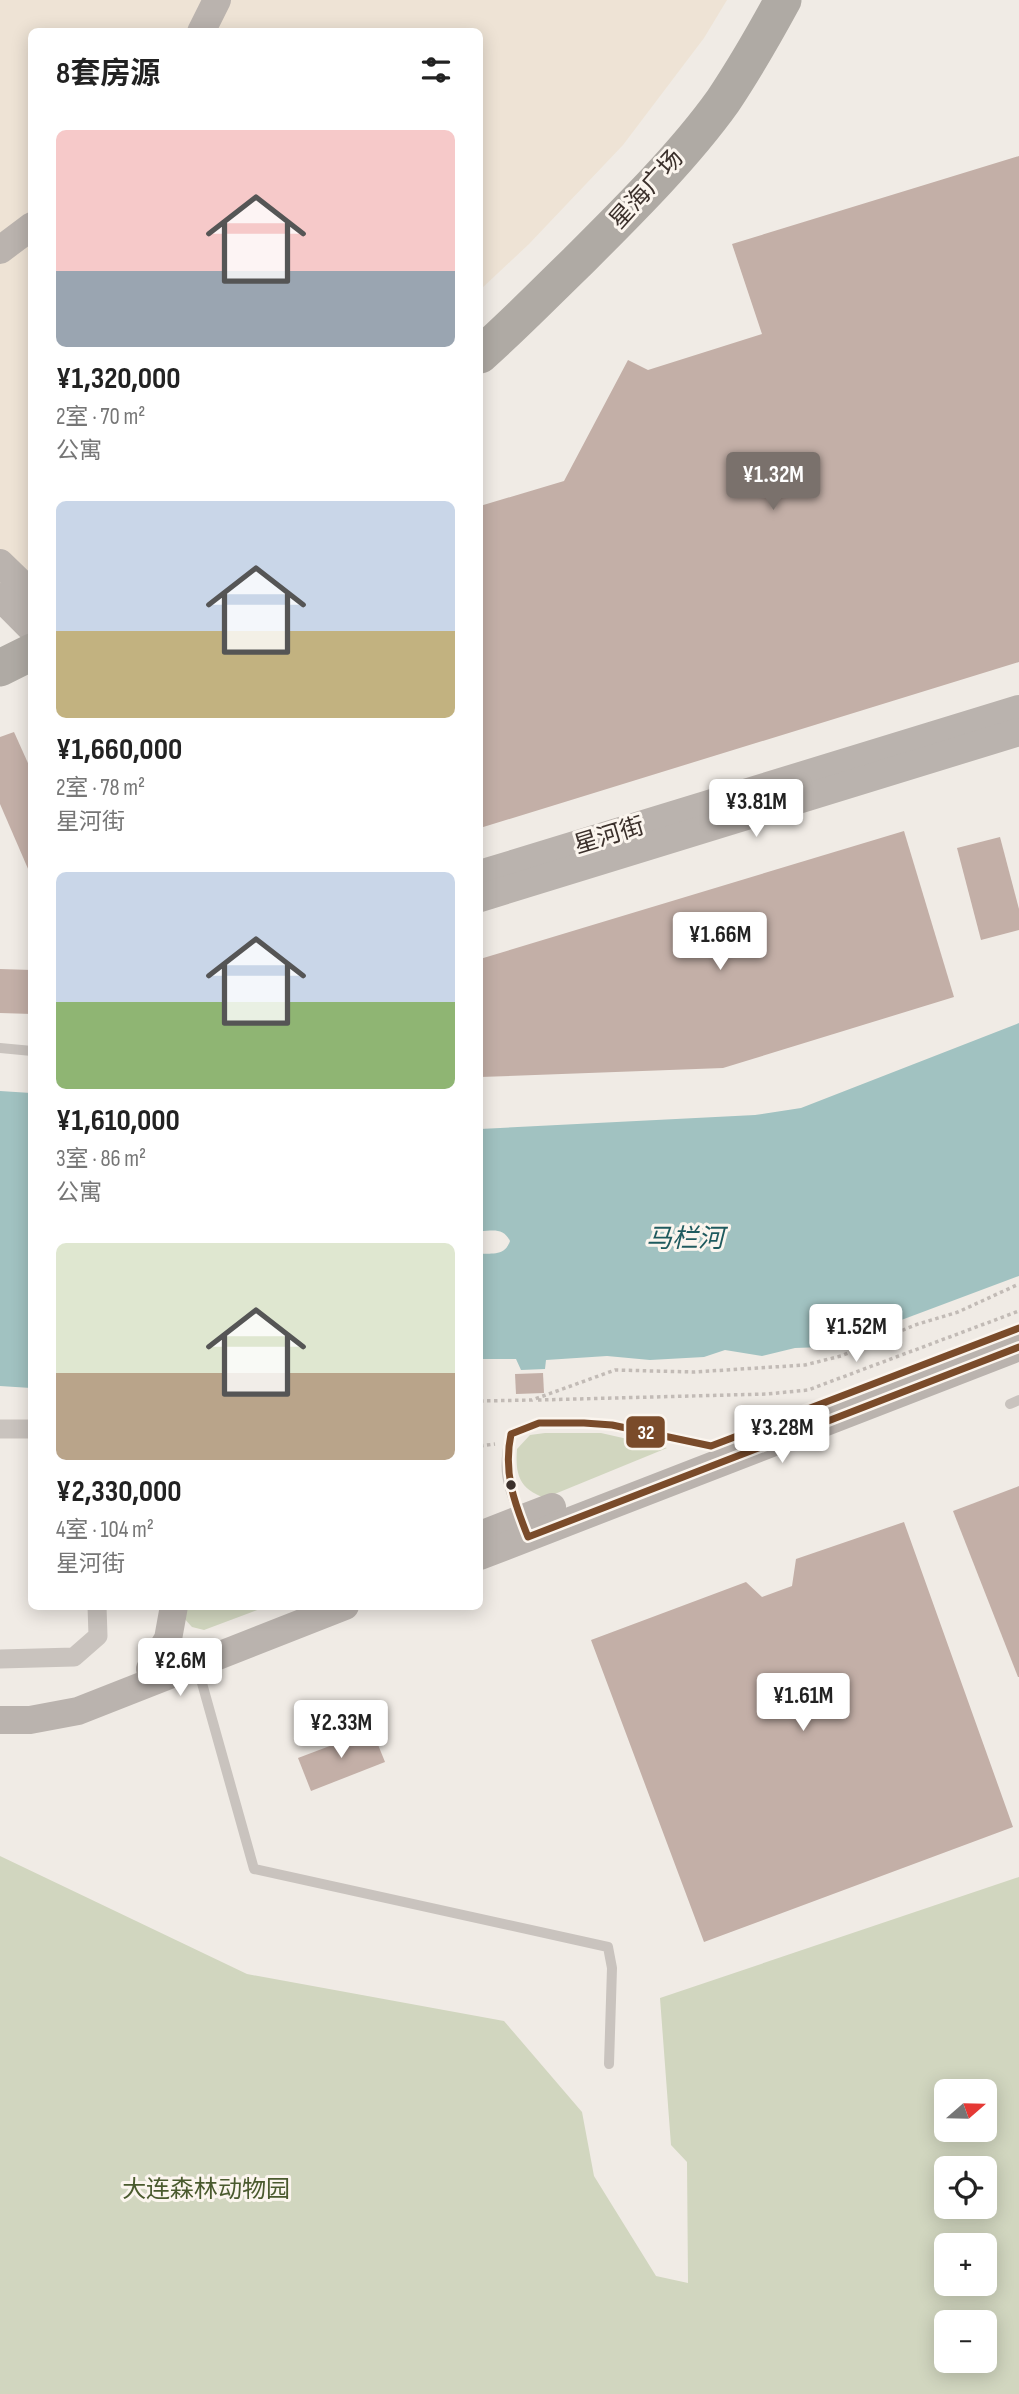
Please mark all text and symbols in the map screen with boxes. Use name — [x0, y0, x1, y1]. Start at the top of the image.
icon: filters — [417, 51, 455, 89]
text: 8套房源 — [56, 56, 160, 92]
street label: 星海广场 — [603, 144, 689, 235]
icon: home — [193, 176, 319, 302]
text: ¥1,320,000 — [56, 361, 181, 397]
text: 2室 · 70 m² — [56, 403, 145, 431]
text: 公寓 — [56, 437, 102, 465]
pin: ¥1.32M — [716, 452, 830, 512]
text: ¥1.32M — [742, 461, 804, 489]
icon: home — [193, 547, 319, 673]
text: ¥1,660,000 — [56, 732, 182, 768]
text: 2室 · 78 m² — [56, 774, 145, 802]
pin: ¥3.81M — [699, 780, 813, 839]
text: ¥3.81M — [725, 788, 787, 816]
text: 星河街 — [56, 808, 125, 836]
street label: 星河街 — [570, 811, 648, 860]
pin: ¥1.66M — [663, 912, 777, 972]
icon: home — [193, 918, 319, 1044]
text: ¥1.66M — [689, 921, 751, 949]
text: ¥1,610,000 — [56, 1103, 180, 1139]
text: 3室 · 86 m² — [56, 1145, 146, 1173]
text: 公寓 — [56, 1179, 102, 1207]
water label: 马栏河 — [646, 1224, 729, 1255]
icon: home — [193, 1289, 319, 1415]
pin: ¥1.52M — [799, 1304, 913, 1364]
text: ¥1.52M — [825, 1313, 887, 1341]
pin: ¥3.28M — [725, 1406, 839, 1465]
text: ¥3.28M — [750, 1414, 814, 1442]
line badge: 32 — [625, 1415, 666, 1449]
text: 32 — [638, 1422, 654, 1445]
text: ¥2,330,000 — [56, 1474, 182, 1510]
unlabelled marker — [504, 1478, 518, 1492]
text: 4室 · 104 m² — [56, 1516, 154, 1544]
text: 星河街 — [56, 1550, 125, 1578]
pin: ¥2.6M — [131, 1638, 229, 1698]
text: ¥2.6M — [154, 1647, 206, 1675]
pin: ¥1.61M — [746, 1674, 860, 1733]
text: ¥1.61M — [773, 1682, 833, 1710]
pin: ¥2.33M — [284, 1700, 398, 1760]
text: ¥2.33M — [310, 1709, 372, 1737]
north arrow — [934, 2079, 998, 2142]
map controls — [934, 2079, 997, 2373]
button: locate — [934, 2156, 997, 2219]
park label: 大连森林动物园 — [122, 2175, 290, 2204]
button: + — [934, 2233, 997, 2296]
button: − — [934, 2310, 997, 2373]

